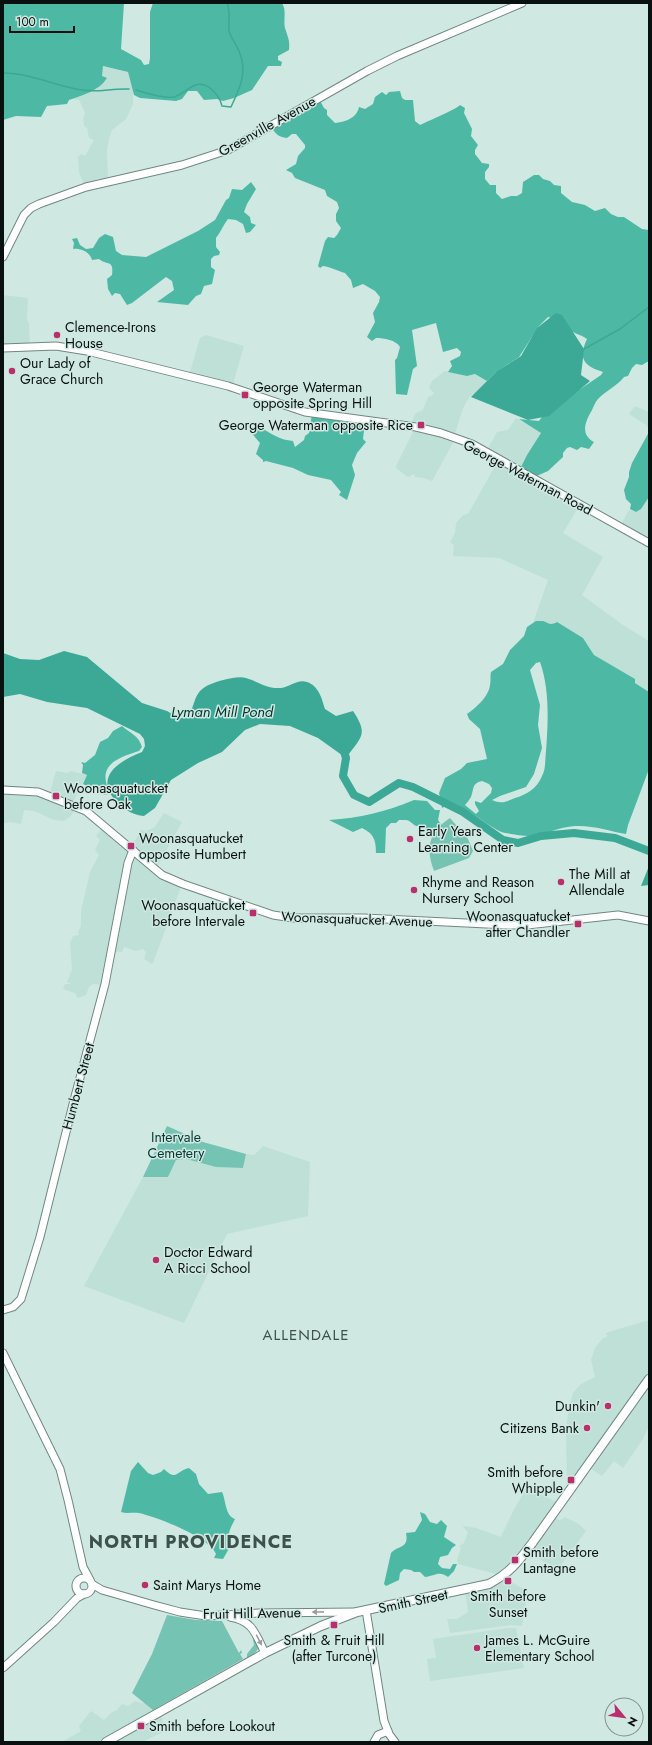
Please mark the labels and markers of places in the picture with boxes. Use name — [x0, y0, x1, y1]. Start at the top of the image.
place label: Clemence-Irons House — [65, 317, 156, 353]
marker: Clemence-Irons House — [52, 330, 62, 340]
place label: Our Lady of Grace Church — [20, 353, 103, 389]
marker: Our Lady of Grace Church — [7, 366, 17, 376]
place label: George Waterman opposite Spring Hill — [253, 377, 372, 413]
marker: George Waterman opposite Spring Hill — [240, 390, 250, 400]
place label: George Waterman opposite Rice — [219, 415, 413, 435]
marker: George Waterman opposite Rice — [416, 420, 426, 430]
place label: Woonasquatucket before Oak — [64, 778, 168, 814]
marker: Woonasquatucket before Oak — [51, 791, 61, 801]
place label: Early Years Learning Center — [418, 821, 513, 857]
place label: Woonasquatucket opposite Humbert — [139, 828, 247, 864]
marker: Early Years Learning Center — [405, 834, 415, 844]
marker: Woonasquatucket opposite Humbert — [126, 841, 136, 851]
place label: The Mill at Allendale — [569, 864, 631, 900]
place label: Rhyme and Reason Nursery School — [422, 872, 534, 908]
marker: The Mill at Allendale — [556, 877, 566, 887]
marker: Rhyme and Reason Nursery School — [409, 885, 419, 895]
place label: Woonasquatucket before Intervale — [141, 895, 246, 931]
place label: Woonasquatucket after Chandler — [466, 906, 571, 942]
marker: Woonasquatucket before Intervale — [248, 908, 258, 918]
marker: Woonasquatucket after Chandler — [573, 919, 583, 929]
place label: Doctor Edward A Ricci School — [164, 1242, 253, 1278]
marker: Doctor Edward A Ricci School — [151, 1255, 161, 1265]
place label: Dunkin' — [555, 1396, 600, 1416]
marker: Dunkin' — [603, 1401, 613, 1411]
place label: Citizens Bank — [500, 1418, 580, 1438]
marker: Citizens Bank — [582, 1423, 592, 1433]
place label: Smith before Whipple — [487, 1462, 563, 1498]
marker: Smith before Whipple — [566, 1475, 576, 1485]
place label: Smith before Lantagne — [523, 1542, 599, 1578]
marker: Smith before Lantagne — [510, 1555, 520, 1565]
place label: Saint Marys Home — [153, 1575, 261, 1595]
marker: Smith before Sunset — [503, 1576, 513, 1586]
marker: Saint Marys Home — [140, 1580, 150, 1590]
place label: Smith before Sunset — [470, 1586, 546, 1622]
marker: Smith & Fruit Hill (after Turcone) — [329, 1620, 339, 1630]
place label: Smith & Fruit Hill (after Turcone) — [284, 1630, 384, 1666]
place label: James L. McGuire Elementary School — [483, 1630, 595, 1666]
marker: James L. McGuire Elementary School — [472, 1643, 482, 1653]
place label: Smith before Lookout — [149, 1716, 276, 1736]
marker: Smith before Lookout — [136, 1721, 146, 1731]

